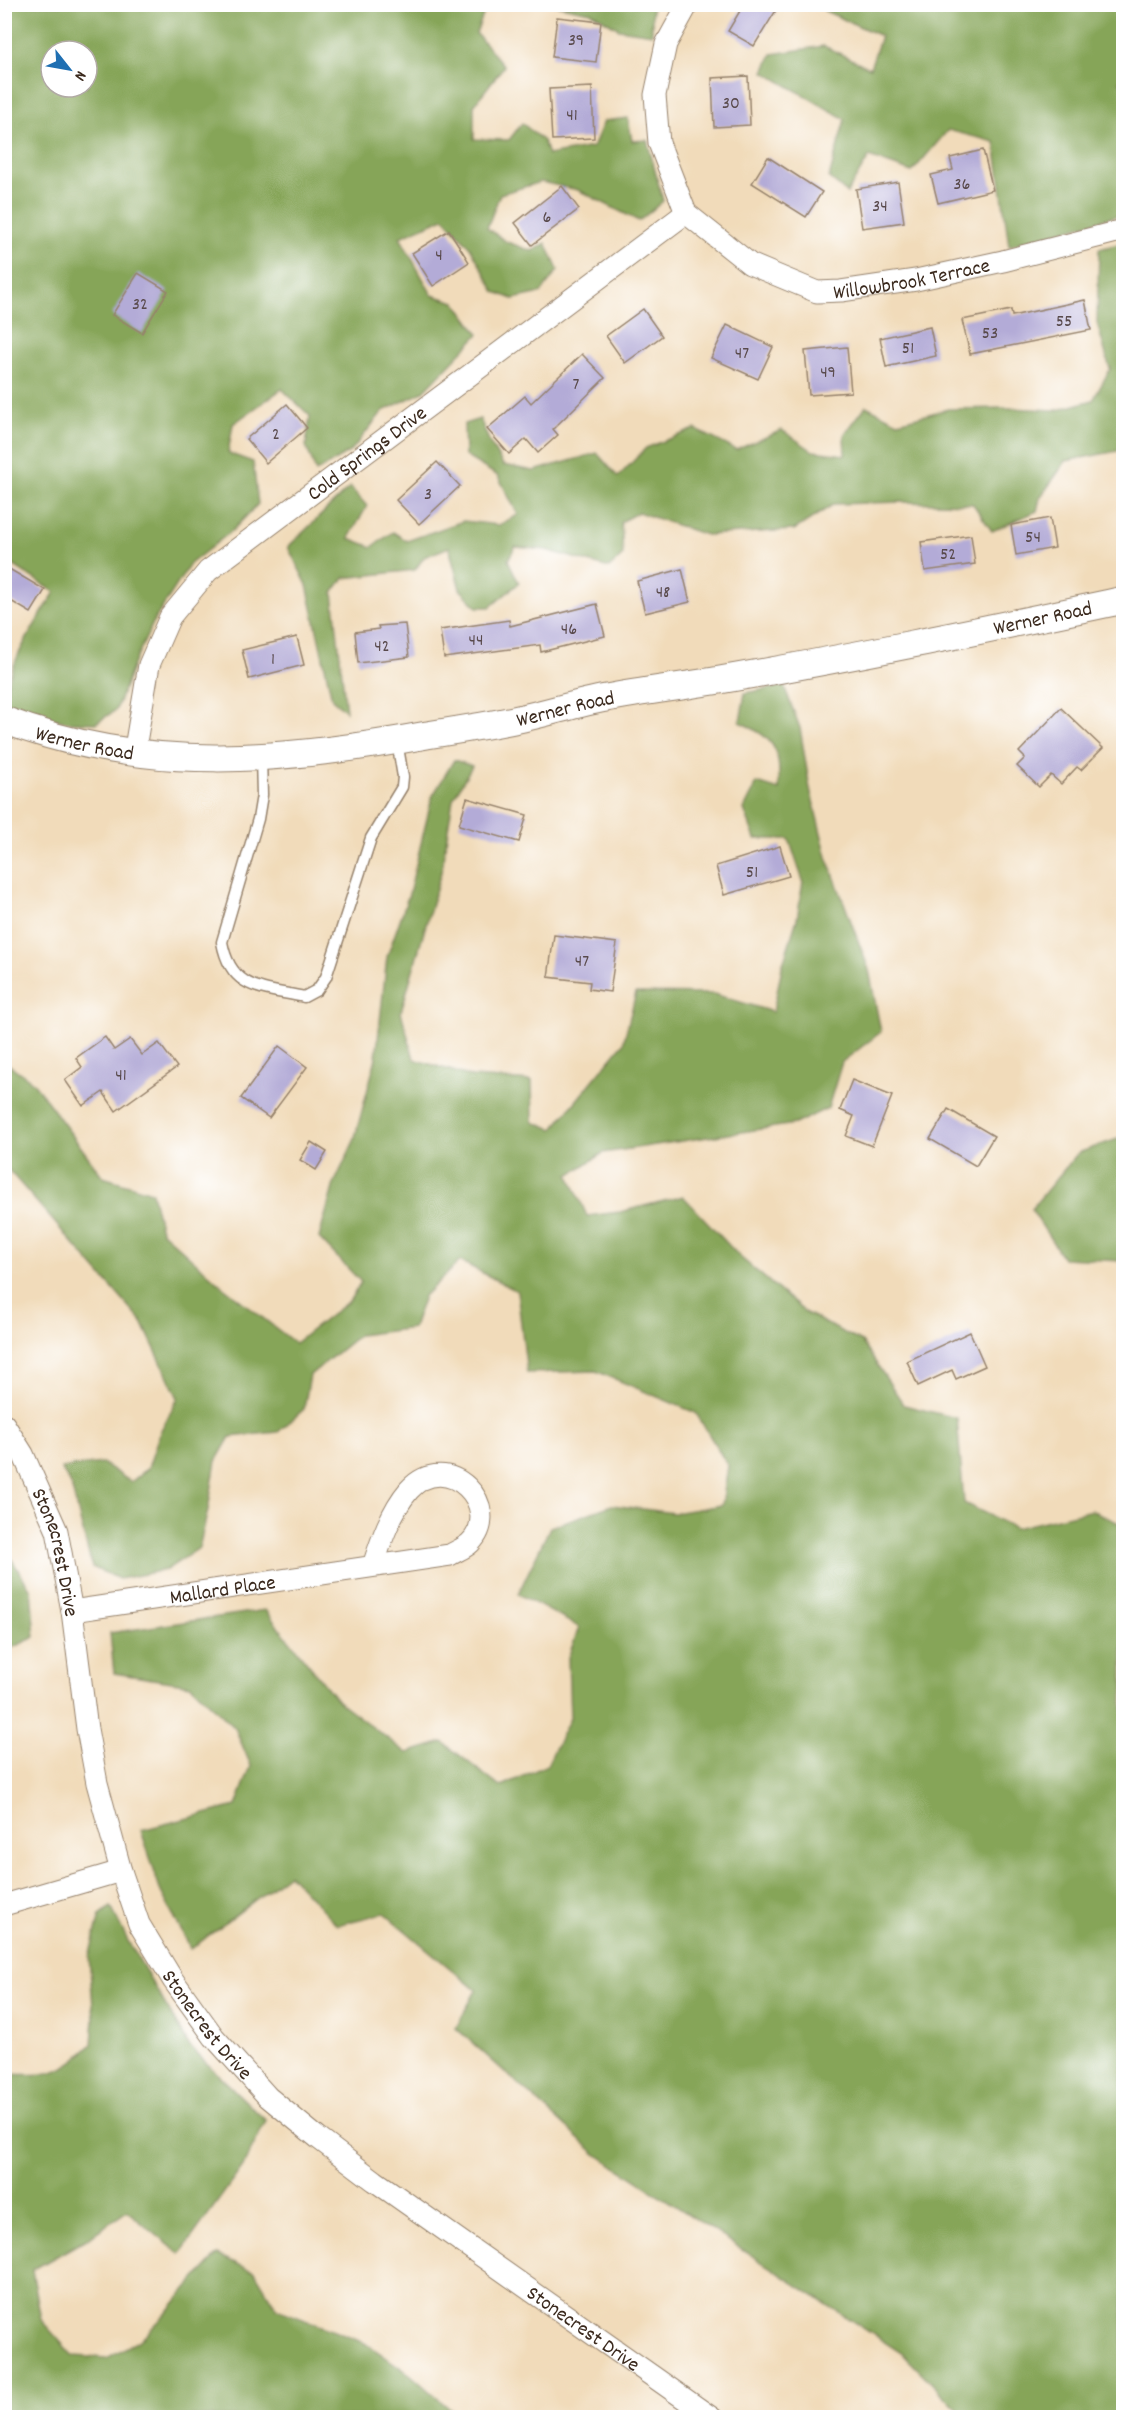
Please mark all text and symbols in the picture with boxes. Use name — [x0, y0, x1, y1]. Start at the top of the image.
house number: 39 — [568, 29, 584, 54]
north arrow — [39, 39, 99, 99]
text: N — [68, 66, 92, 85]
house number: 30 — [722, 92, 740, 117]
house number: 41 — [566, 104, 578, 129]
house number: 36 — [954, 173, 970, 198]
house number: 34 — [872, 195, 888, 220]
house number: 6 — [543, 206, 551, 231]
house number: 4 — [435, 244, 443, 269]
street label: Willowbrook Terrace — [833, 252, 993, 309]
house number: 32 — [132, 293, 148, 318]
house number: 55 — [1056, 310, 1072, 335]
house number: 53 — [982, 322, 998, 347]
house number: 51 — [902, 337, 914, 362]
house number: 47 — [735, 342, 749, 367]
house number: 49 — [820, 361, 836, 386]
house number: 7 — [573, 373, 580, 398]
street label: Cold Springs Drive — [302, 400, 434, 510]
house number: 2 — [272, 423, 280, 448]
house number: 3 — [424, 483, 432, 508]
house number: 54 — [1025, 526, 1041, 551]
house number: 52 — [940, 543, 956, 568]
house number: 48 — [656, 581, 670, 606]
street label: Werner Road — [991, 595, 1095, 645]
house number: 46 — [561, 618, 577, 643]
house number: 44 — [469, 629, 483, 654]
house number: 42 — [374, 635, 390, 660]
house number: 1 — [271, 648, 275, 673]
street label: Werner Road — [514, 685, 617, 737]
street label: Werner Road — [31, 720, 135, 770]
house number: 51 — [746, 861, 758, 886]
house number: 47 — [575, 950, 589, 975]
house number: 41 — [115, 1064, 127, 1089]
street label: Stonecrest Drive — [22, 1484, 85, 1619]
street label: Mallard Place — [168, 1569, 278, 1614]
street label: Stonecrest Drive — [152, 1965, 258, 2088]
street label: Stonecrest Drive — [519, 2280, 645, 2381]

